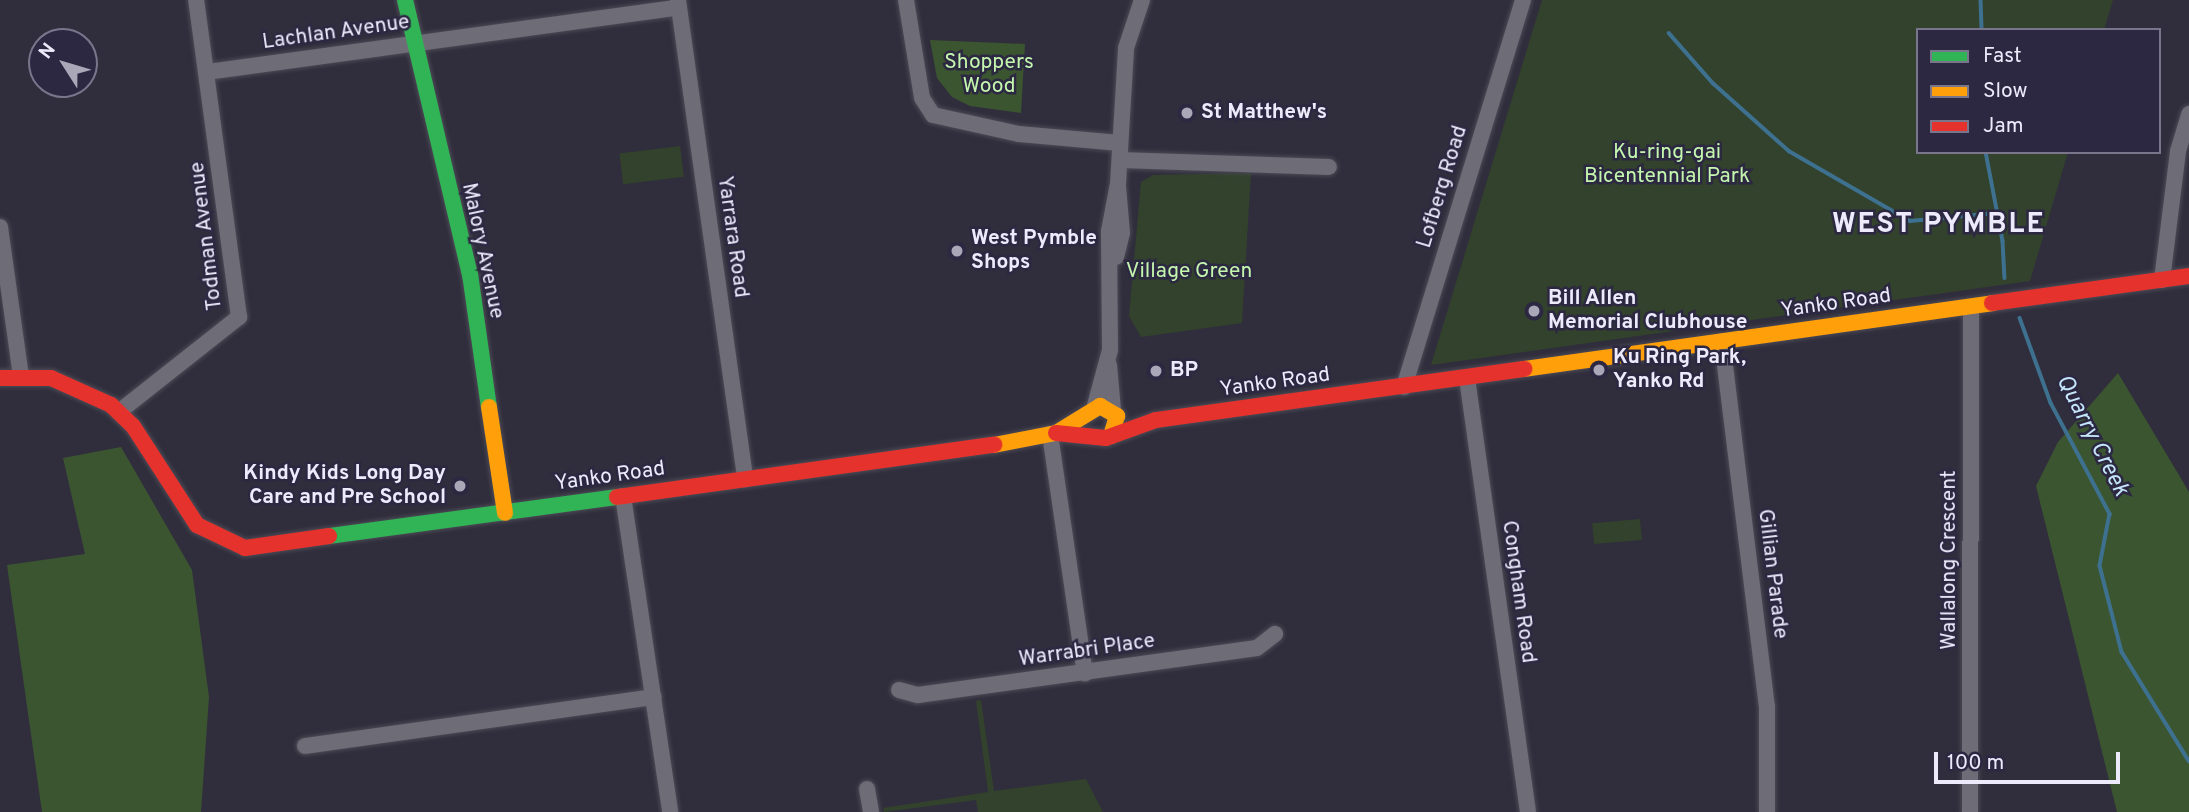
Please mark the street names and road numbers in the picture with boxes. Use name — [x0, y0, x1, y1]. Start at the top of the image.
street label: Lachlan Avenue — [260, 10, 412, 56]
street label: Lofberg Road — [1412, 123, 1474, 251]
street label: Todman Avenue — [185, 160, 229, 312]
street label: Yarrara Road — [711, 174, 753, 300]
street label: Malory Avenue — [455, 180, 509, 322]
street label: Yanko Road — [1779, 284, 1893, 324]
street label: Yanko Road — [1218, 363, 1332, 403]
street label: Yanko Road — [553, 457, 667, 497]
street label: Wallalong Crescent — [1937, 470, 1963, 650]
street label: Gillian Parade — [1752, 508, 1792, 640]
street label: Congham Road — [1496, 519, 1540, 665]
street label: Warrabri Place — [1017, 629, 1157, 673]

